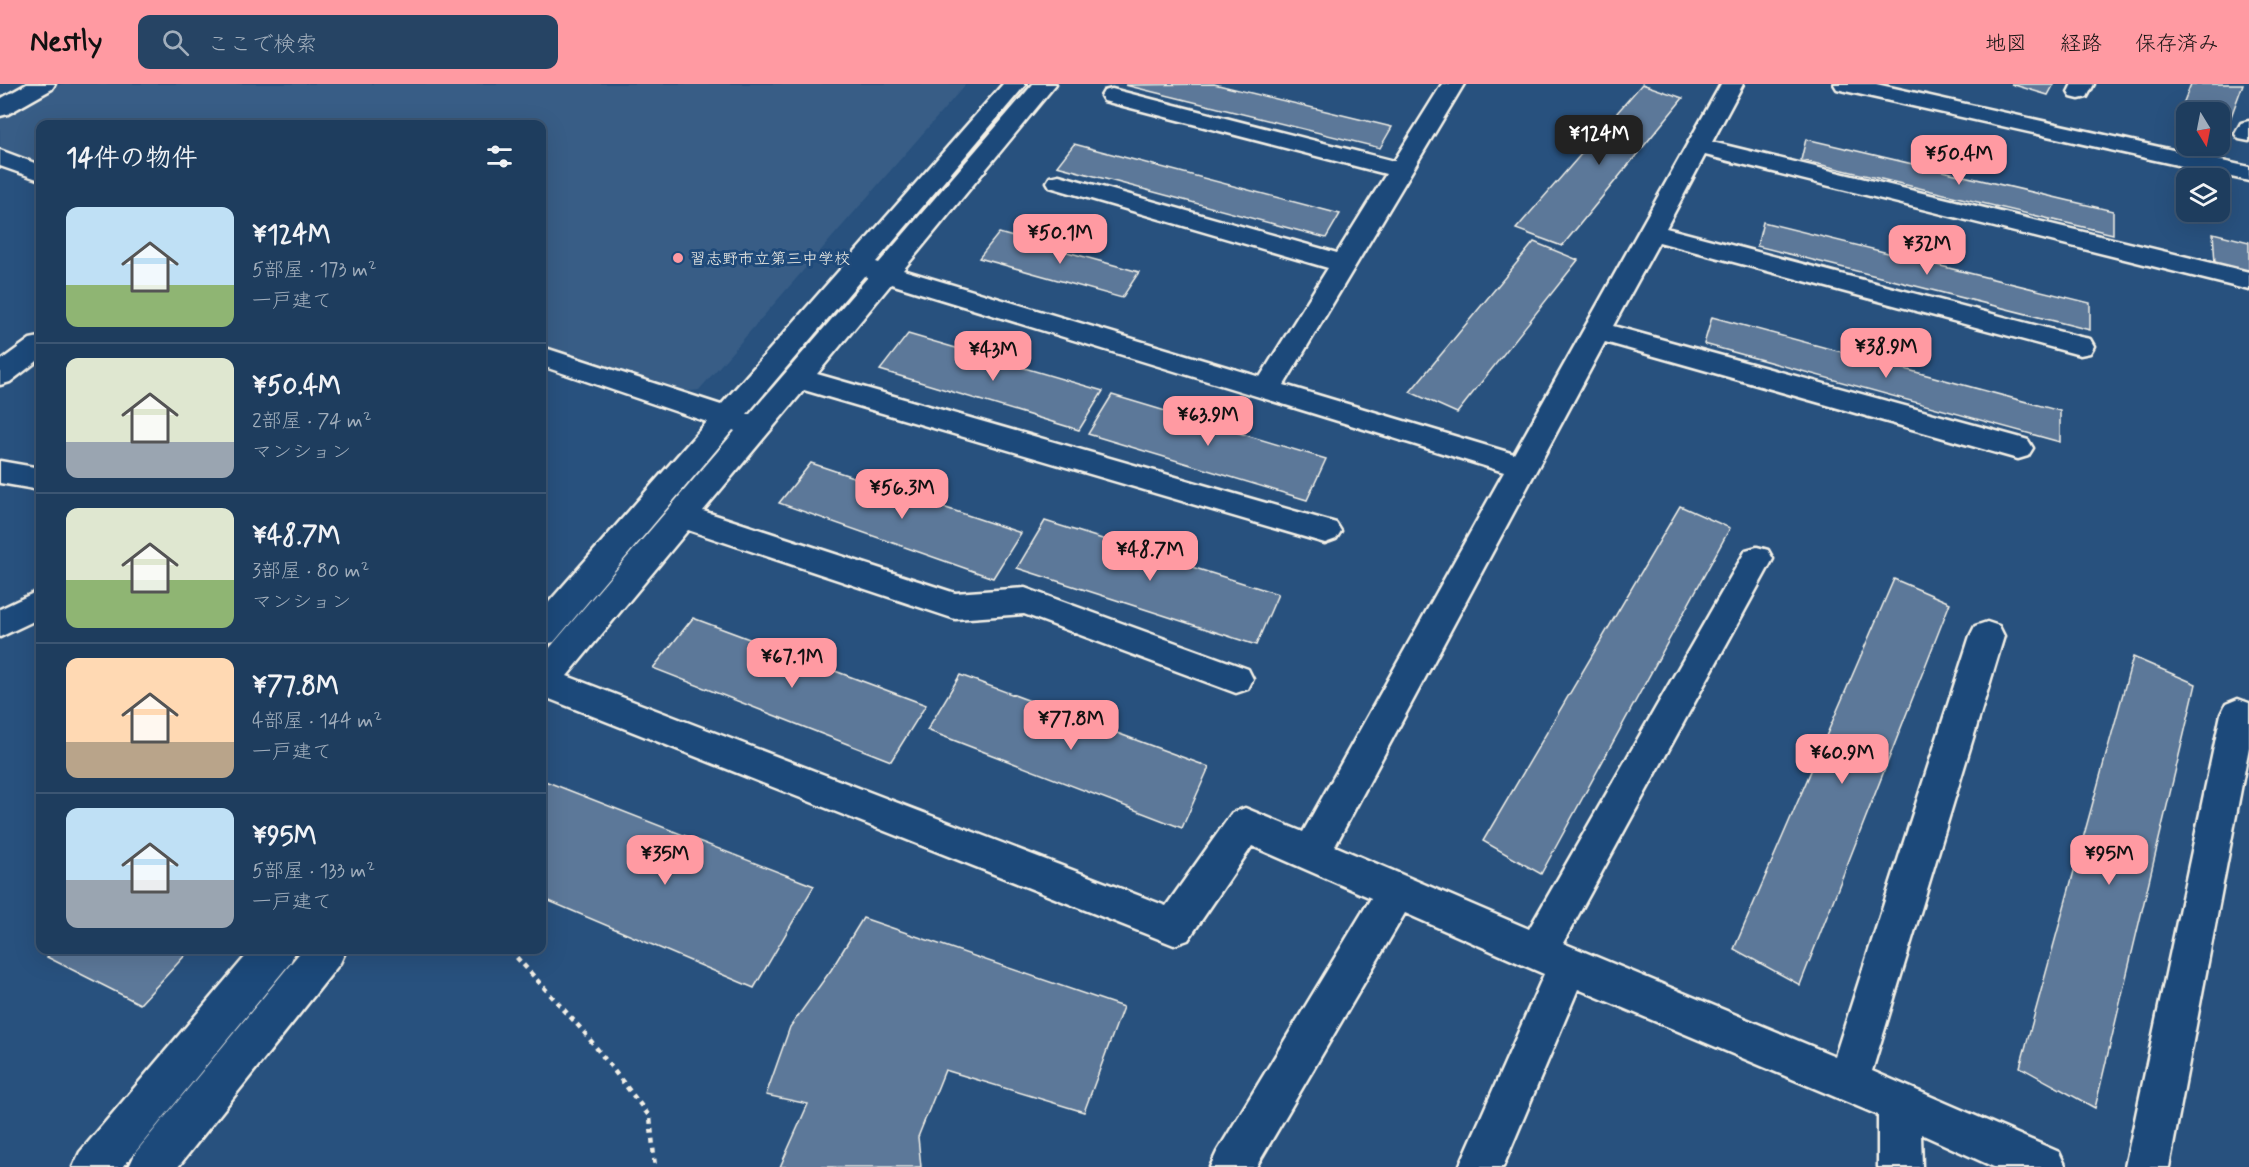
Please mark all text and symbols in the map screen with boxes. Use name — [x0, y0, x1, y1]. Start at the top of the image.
search box — [138, 15, 558, 69]
text: Nestly — [30, 24, 102, 61]
icon: search — [159, 26, 192, 59]
text: 地図 — [1985, 30, 2027, 58]
text: 経路 — [2060, 30, 2102, 58]
text: 保存済み — [2135, 30, 2219, 58]
text: ここで検索 — [207, 31, 317, 59]
north arrow — [2176, 102, 2230, 156]
map controls — [2176, 102, 2230, 222]
pin: ¥124M — [1557, 115, 1641, 166]
text: ¥124M — [1569, 121, 1629, 148]
pin: ¥50.4M — [1910, 135, 2008, 186]
icon: filters — [483, 140, 516, 173]
text: ¥50.4M — [1925, 141, 1993, 168]
text: 14件の物件 — [66, 142, 197, 176]
button: layers — [2176, 168, 2230, 222]
pin: ¥50.1M — [1011, 214, 1109, 265]
text: ¥124M — [252, 219, 330, 253]
text: ¥50.1M — [1027, 220, 1093, 247]
pin: ¥32M — [1891, 225, 1963, 276]
icon: home — [114, 231, 186, 303]
text: ¥32M — [1903, 231, 1951, 258]
place label: 習志野市立第三中学校 — [690, 249, 850, 270]
marker: 習志野市立第三中学校 — [671, 251, 685, 265]
text: 5部屋 · 173 m² — [252, 257, 377, 284]
text: 一戸建て — [252, 288, 332, 315]
pin: ¥38.9M — [1837, 328, 1935, 379]
pin: ¥43M — [957, 331, 1029, 382]
text: ¥38.9M — [1854, 334, 1918, 361]
text: ¥43M — [968, 337, 1018, 364]
text: ¥50.4M — [252, 370, 341, 404]
icon: home — [114, 382, 186, 454]
pin: ¥63.9M — [1159, 396, 1257, 447]
text: ¥63.9M — [1177, 402, 1239, 429]
text: 2部屋 · 74 m² — [252, 408, 372, 435]
text: マンション — [252, 439, 351, 466]
pin: ¥56.3M — [853, 469, 951, 520]
text: ¥56.3M — [869, 475, 935, 502]
text: ¥48.7M — [252, 520, 340, 554]
pin: ¥48.7M — [1101, 531, 1199, 582]
icon: home — [114, 532, 186, 604]
text: ¥48.7M — [1116, 537, 1184, 564]
text: 3部屋 · 80 m² — [252, 558, 369, 585]
text: マンション — [252, 589, 351, 616]
pin: ¥67.1M — [743, 638, 841, 689]
text: ¥67.1M — [761, 644, 823, 671]
text: ¥77.8M — [252, 670, 339, 704]
icon: home — [114, 682, 186, 754]
pin: ¥77.8M — [1022, 700, 1120, 751]
text: ¥77.8M — [1038, 706, 1104, 733]
text: 4部屋 · 144 m² — [252, 708, 382, 735]
pin: ¥60.9M — [1793, 734, 1891, 785]
text: 一戸建て — [252, 739, 332, 766]
text: ¥60.9M — [1810, 740, 1874, 767]
text: ¥95M — [252, 820, 316, 854]
icon: home — [114, 832, 186, 904]
pin: ¥35M — [629, 835, 701, 886]
pin: ¥95M — [2073, 835, 2145, 886]
text: ¥35M — [641, 841, 689, 868]
text: ¥95M — [2084, 841, 2134, 868]
text: 5部屋 · 133 m² — [252, 858, 375, 885]
text: 一戸建て — [252, 889, 332, 916]

